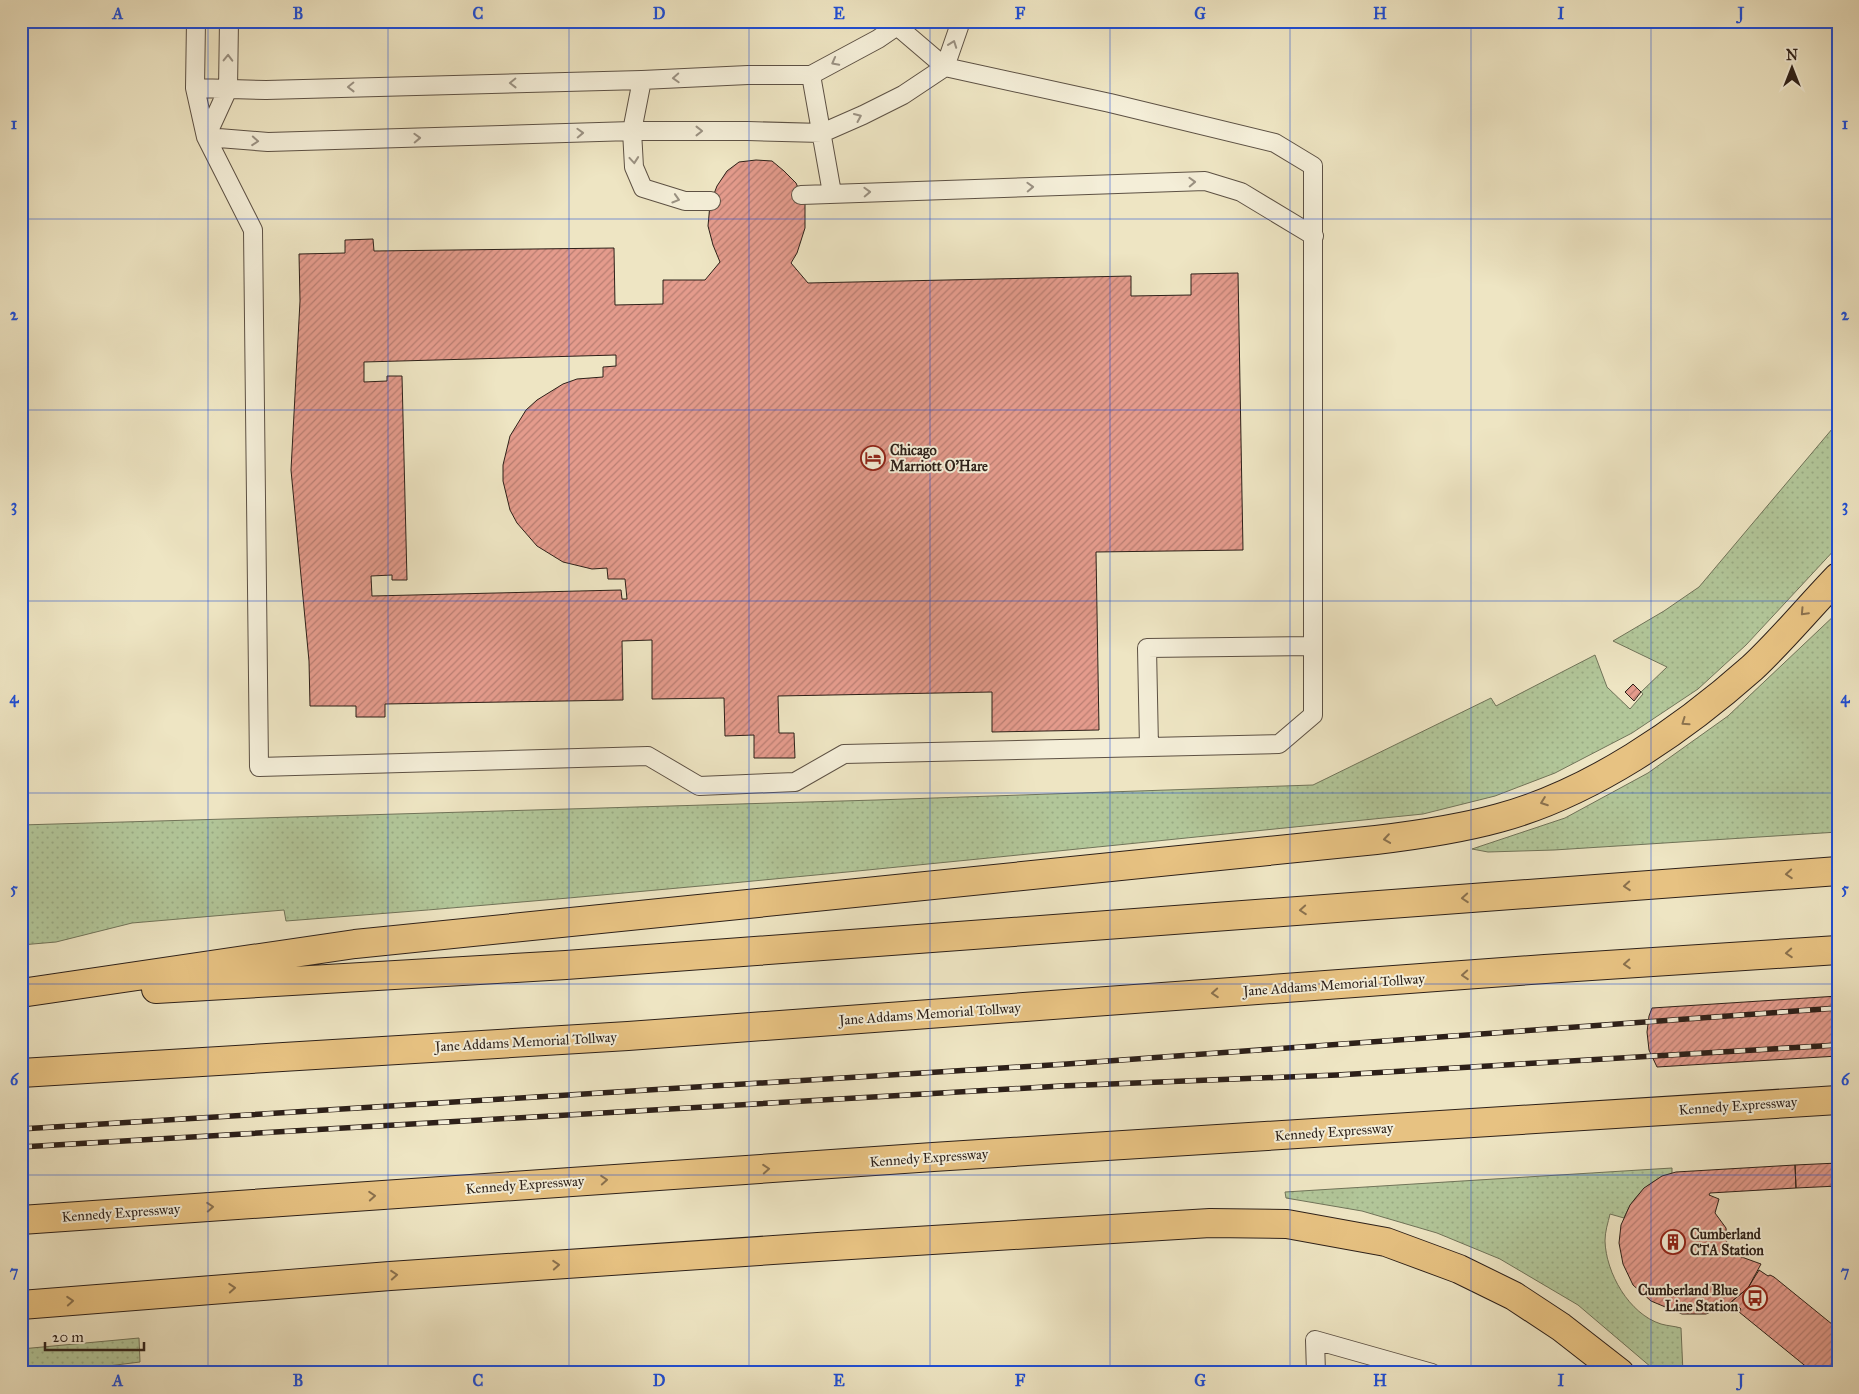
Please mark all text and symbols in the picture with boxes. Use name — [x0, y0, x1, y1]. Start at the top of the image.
text: A — [112, 4, 124, 23]
text: B — [293, 4, 303, 23]
text: C — [473, 4, 484, 23]
text: D — [653, 4, 666, 23]
text: E — [833, 4, 845, 23]
text: F — [1015, 4, 1026, 23]
text: G — [1194, 4, 1206, 23]
text: H — [1373, 4, 1387, 23]
text: I — [1558, 4, 1565, 23]
text: J — [1736, 4, 1745, 24]
one-way arrow — [947, 40, 957, 49]
north arrow — [1766, 42, 1816, 92]
text: N — [1786, 47, 1798, 64]
one-way arrow — [223, 54, 233, 62]
one-way arrow — [831, 56, 840, 66]
one-way arrow — [672, 73, 680, 84]
one-way arrow — [509, 78, 517, 89]
one-way arrow — [347, 82, 355, 93]
one-way arrow — [853, 113, 862, 124]
text: 1 — [11, 114, 18, 133]
text: 1 — [1842, 114, 1849, 133]
one-way arrow — [695, 126, 703, 136]
one-way arrow — [576, 128, 584, 138]
one-way arrow — [413, 132, 421, 143]
one-way arrow — [251, 135, 259, 146]
one-way arrow — [628, 157, 639, 165]
one-way arrow — [1188, 177, 1196, 187]
one-way arrow — [1026, 182, 1034, 192]
one-way arrow — [864, 187, 872, 198]
one-way arrow — [672, 193, 680, 203]
text: 2 — [10, 305, 19, 324]
text: 2 — [1841, 305, 1850, 324]
place label: Chicago Marriott O'Hare — [890, 442, 988, 475]
hotel icon: Chicago Marriott O'Hare — [860, 445, 886, 471]
text: 3 — [11, 496, 17, 516]
text: 3 — [1842, 496, 1848, 516]
one-way arrow — [1801, 607, 1810, 616]
text: 4 — [10, 688, 20, 708]
text: 4 — [1841, 688, 1851, 708]
one-way arrow — [1682, 716, 1691, 726]
one-way arrow — [1541, 796, 1549, 806]
one-way arrow — [1382, 833, 1390, 844]
one-way arrow — [1785, 868, 1793, 879]
text: 5 — [10, 879, 18, 898]
text: 5 — [1841, 879, 1849, 898]
one-way arrow — [1623, 880, 1631, 891]
one-way arrow — [1461, 892, 1469, 903]
one-way arrow — [1299, 904, 1307, 915]
one-way arrow — [1785, 948, 1793, 959]
one-way arrow — [1623, 958, 1631, 969]
one-way arrow — [1461, 969, 1469, 980]
street label: Jane Addams Memorial Tollway — [1241, 970, 1426, 1001]
one-way arrow — [1211, 987, 1219, 998]
street label: Jane Addams Memorial Tollway — [837, 999, 1022, 1030]
street label: Jane Addams Memorial Tollway — [433, 1029, 618, 1056]
text: 6 — [10, 1070, 19, 1089]
text: 6 — [1841, 1070, 1850, 1089]
street label: Kennedy Expressway — [1678, 1093, 1798, 1119]
street label: Kennedy Expressway — [1274, 1119, 1394, 1145]
street label: Kennedy Expressway — [869, 1145, 989, 1171]
one-way arrow — [762, 1163, 770, 1174]
street label: Kennedy Expressway — [465, 1172, 585, 1198]
one-way arrow — [600, 1174, 608, 1185]
one-way arrow — [368, 1190, 376, 1201]
street label: Kennedy Expressway — [61, 1200, 181, 1226]
one-way arrow — [206, 1201, 214, 1212]
place label: Cumberland CTA Station — [1690, 1226, 1764, 1259]
building icon: Cumberland CTA Station — [1660, 1229, 1686, 1255]
one-way arrow — [552, 1259, 560, 1270]
text: 7 — [10, 1262, 19, 1281]
text: 7 — [1841, 1262, 1850, 1281]
one-way arrow — [390, 1270, 398, 1281]
place label: Cumberland Blue Line Station — [1638, 1282, 1738, 1315]
one-way arrow — [228, 1283, 236, 1294]
bus stop icon: Cumberland Blue Line Station — [1742, 1285, 1768, 1311]
one-way arrow — [66, 1296, 74, 1307]
scale bar — [45, 1319, 144, 1351]
text: 20 m — [52, 1328, 84, 1346]
text: A — [112, 1371, 124, 1390]
text: B — [293, 1371, 303, 1390]
text: C — [473, 1371, 484, 1390]
text: D — [653, 1371, 666, 1390]
text: E — [833, 1371, 845, 1390]
text: F — [1015, 1371, 1026, 1390]
text: G — [1194, 1371, 1206, 1390]
text: H — [1373, 1371, 1387, 1390]
text: I — [1558, 1371, 1565, 1390]
text: J — [1736, 1371, 1745, 1391]

